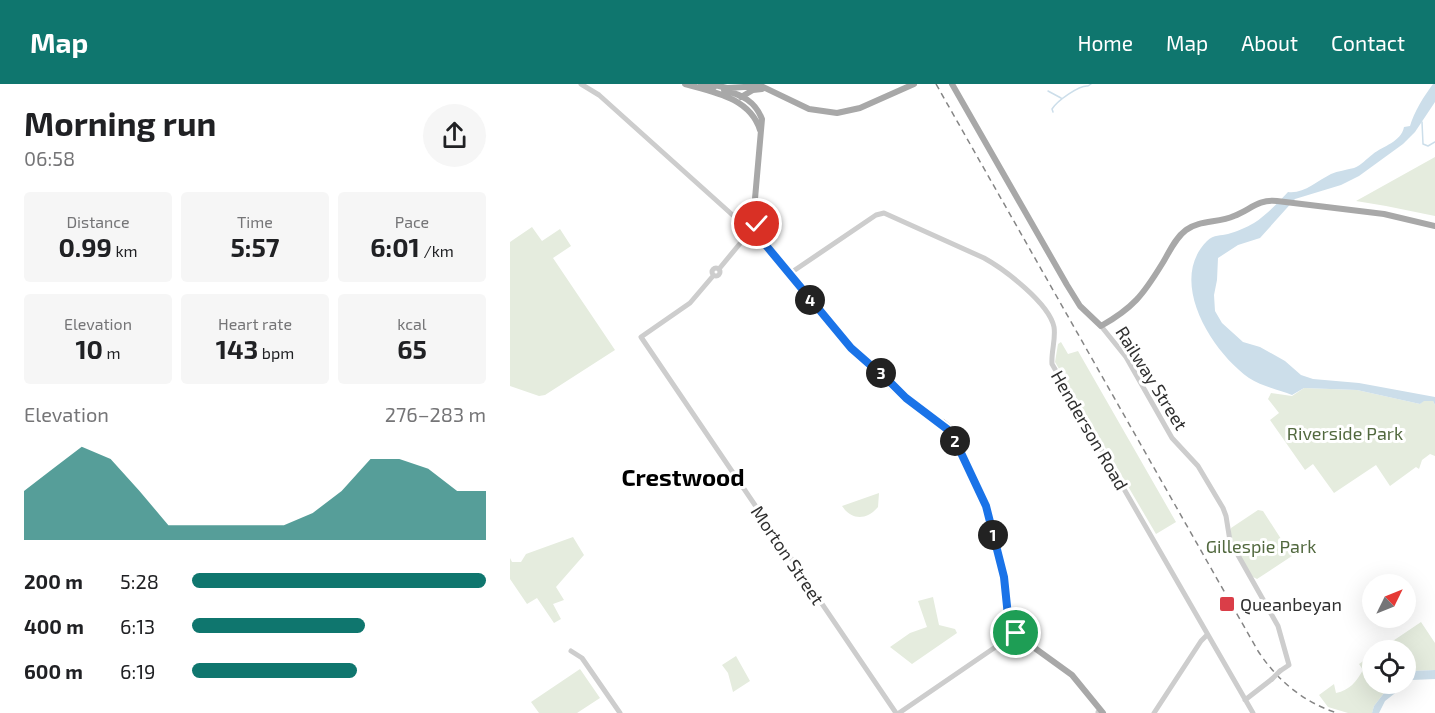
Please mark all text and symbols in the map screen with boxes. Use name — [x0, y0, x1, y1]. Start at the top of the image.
text: Map — [30, 25, 88, 59]
text: Home — [1077, 30, 1133, 55]
text: Map — [1166, 30, 1208, 55]
text: About — [1241, 30, 1298, 55]
text: Contact — [1331, 30, 1405, 55]
text: Morning run — [24, 103, 216, 143]
button: share — [423, 104, 486, 167]
text: 06:58 — [24, 146, 75, 170]
pin — [731, 198, 782, 249]
icon: check — [740, 207, 773, 240]
text: Distance — [66, 212, 130, 231]
text: Time — [237, 212, 273, 231]
text: Pace — [395, 212, 429, 231]
text: 0.99 — [58, 231, 112, 262]
text: 5:57 — [230, 231, 280, 262]
text: 6:01 — [370, 231, 420, 262]
text: km — [112, 241, 138, 260]
text: /km — [420, 241, 454, 260]
pin: 4 — [795, 285, 825, 315]
text: 4 — [805, 290, 815, 309]
text: Elevation — [64, 314, 132, 333]
text: Heart rate — [218, 314, 292, 333]
text: kcal — [397, 314, 427, 333]
street label: Railway Street — [1111, 322, 1193, 434]
text: 10 — [75, 333, 103, 364]
text: 143 — [216, 333, 258, 364]
text: 65 — [397, 333, 427, 364]
text: m — [103, 343, 121, 362]
text: bpm — [258, 343, 294, 362]
pin: 3 — [866, 358, 896, 388]
text: 3 — [876, 363, 886, 382]
street label: Henderson Road — [1047, 366, 1133, 494]
text: Elevation — [24, 402, 109, 426]
text: 276–283 m — [385, 402, 486, 426]
park label: Riverside Park — [1287, 422, 1403, 444]
pin: 2 — [940, 426, 970, 456]
text: 2 — [950, 431, 960, 450]
district label: Crestwood — [621, 462, 745, 491]
street label: Morton Street — [747, 501, 829, 609]
pin: 1 — [978, 520, 1008, 550]
text: 1 — [990, 525, 996, 544]
park label: Gillespie Park — [1206, 535, 1316, 557]
text: 200 m — [24, 569, 83, 593]
text: 5:28 — [120, 569, 159, 593]
north arrow — [1362, 574, 1416, 628]
map controls — [1362, 574, 1416, 694]
place label: Queanbeyan — [1240, 593, 1342, 615]
marker: Queanbeyan — [1218, 595, 1236, 613]
pin — [990, 607, 1041, 658]
text: 400 m — [24, 614, 84, 638]
text: 6:13 — [120, 614, 155, 638]
icon: arrive — [999, 616, 1032, 649]
button: locate — [1362, 640, 1416, 694]
text: 600 m — [24, 659, 83, 683]
text: 6:19 — [120, 659, 156, 683]

